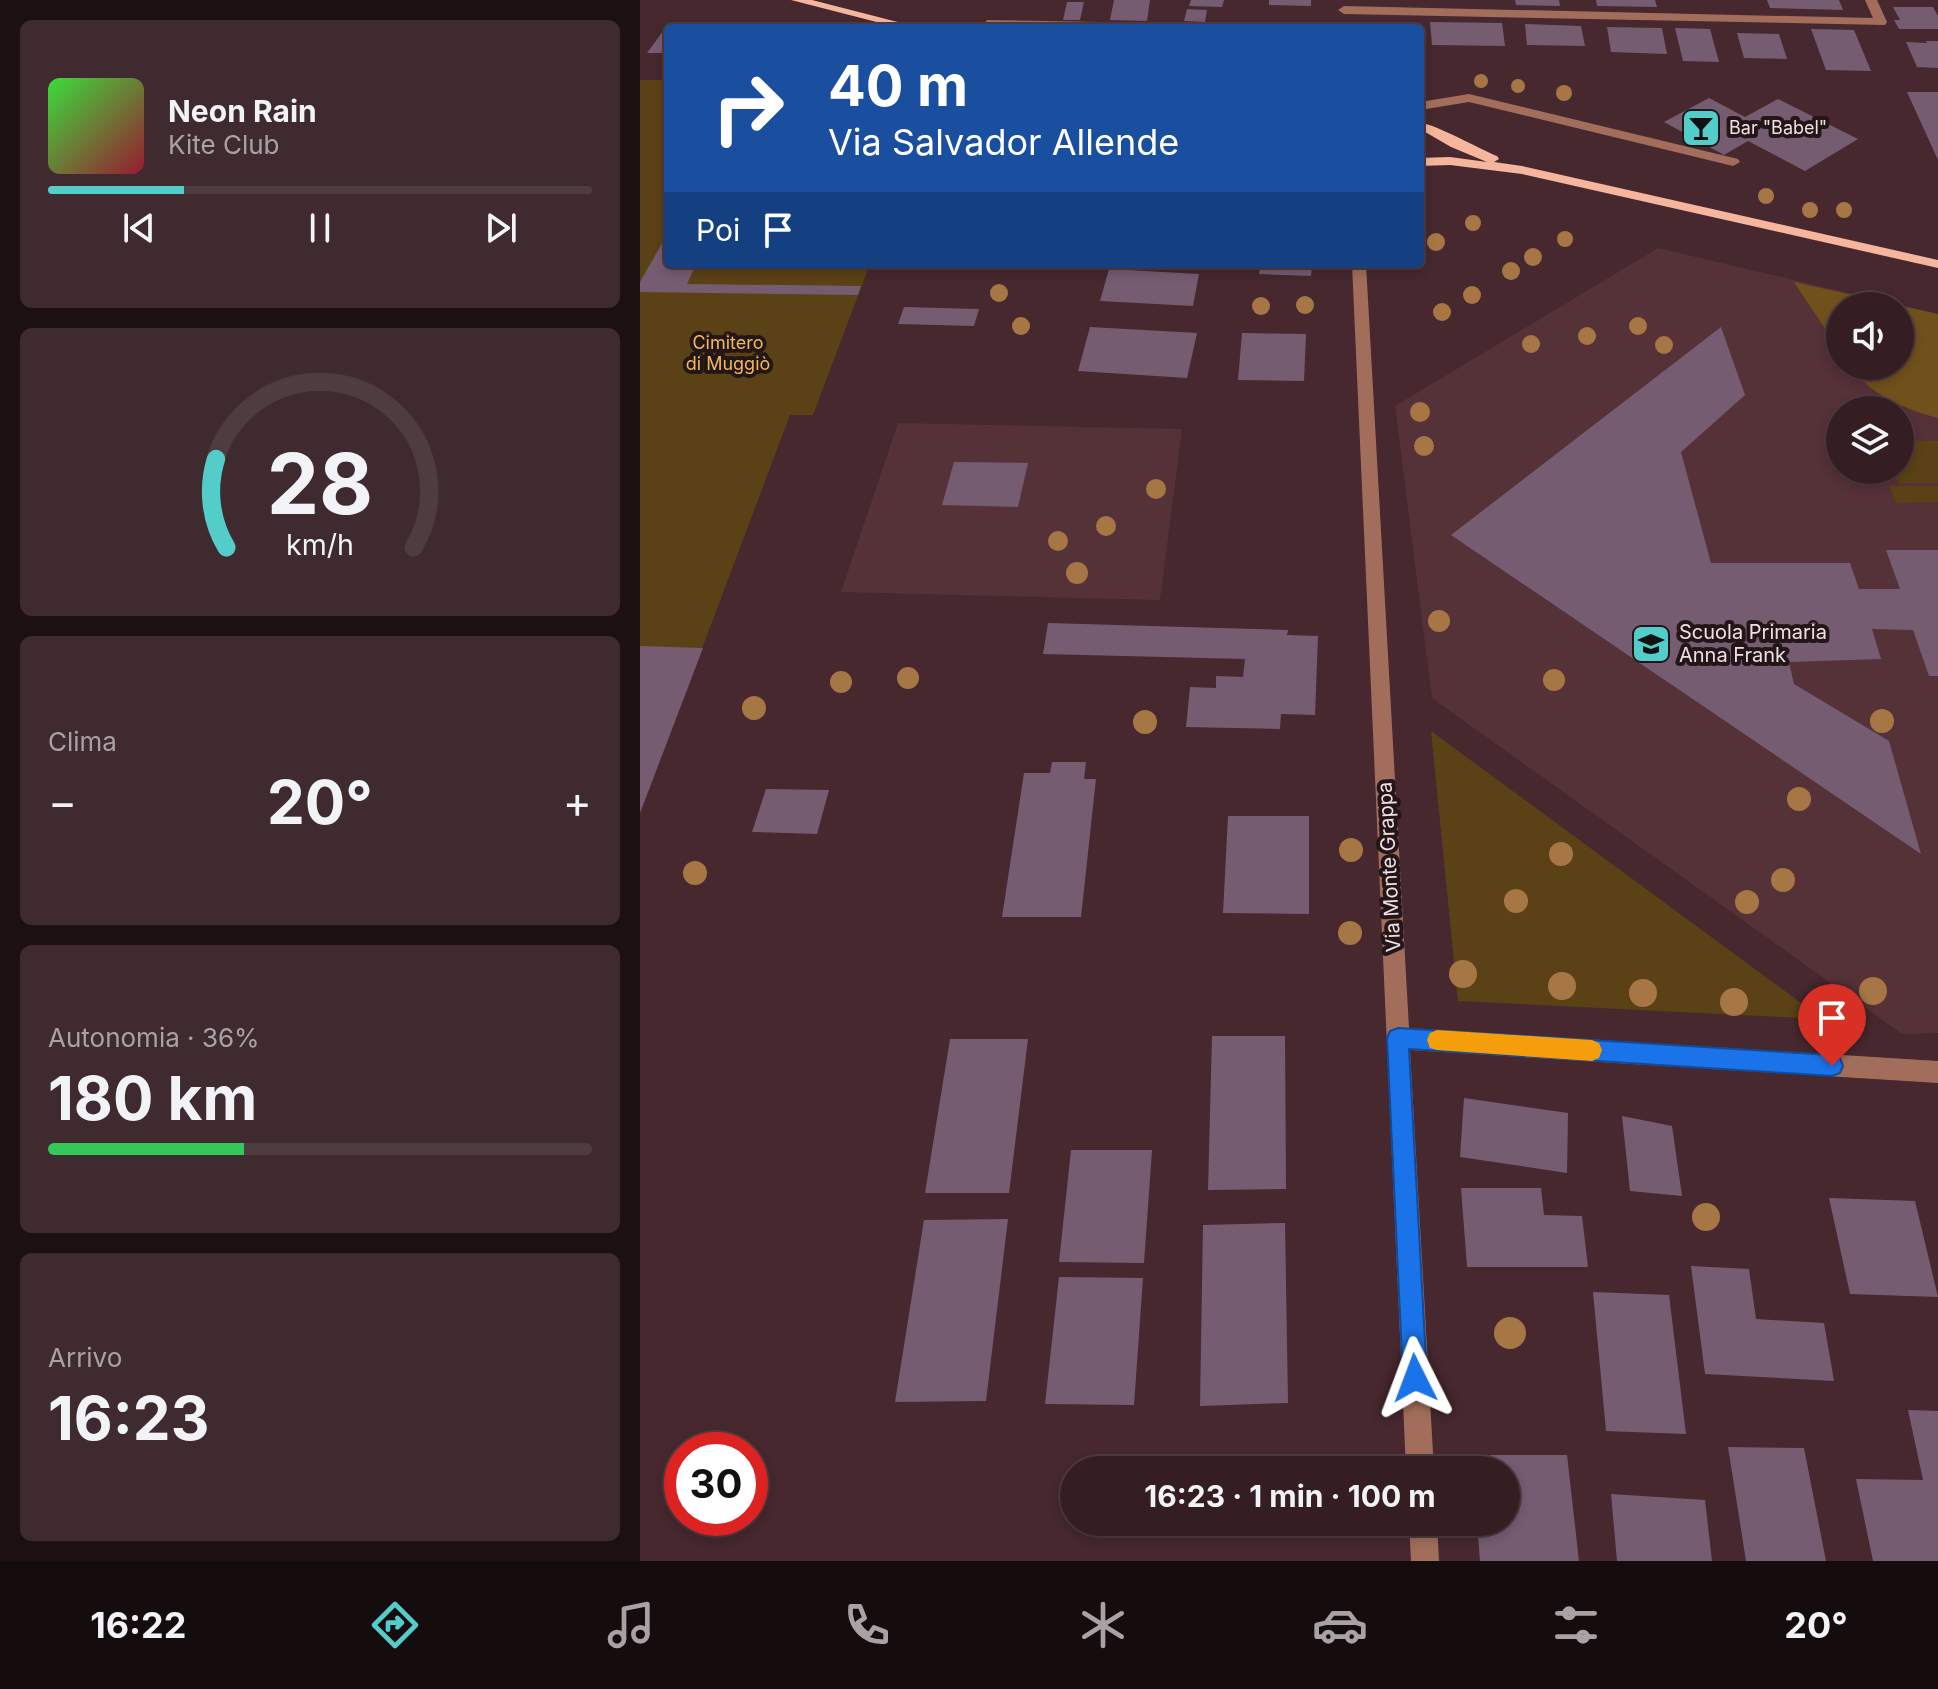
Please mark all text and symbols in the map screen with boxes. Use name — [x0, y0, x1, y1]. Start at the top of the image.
text: 40 m — [828, 52, 968, 120]
icon: right — [696, 56, 800, 160]
text: Neon Rain — [168, 93, 317, 129]
bar icon: Bar "Babel" — [1680, 107, 1722, 149]
place label: Bar "Babel" — [1729, 117, 1827, 138]
text: Via Salvador Allende — [828, 120, 1179, 164]
text: Kite Club — [168, 129, 279, 160]
icon: previous — [117, 206, 161, 250]
icon: pause — [298, 206, 342, 250]
icon: next — [479, 206, 523, 250]
icon: arrive — [756, 208, 800, 252]
text: Poi — [696, 212, 740, 248]
map controls — [1826, 292, 1914, 484]
button: sound — [1826, 292, 1914, 380]
park label: Cimitero di Muggiò — [686, 332, 770, 374]
button: layers — [1826, 396, 1914, 484]
text: 28 — [267, 433, 373, 534]
text: km/h — [286, 527, 354, 562]
place label: Scuola Primaria Anna Frank — [1679, 620, 1827, 667]
school or university icon: Scuola Primaria Anna Frank — [1630, 623, 1672, 665]
text: Clima — [48, 726, 117, 757]
text: 20° — [267, 766, 373, 838]
text: − — [48, 775, 77, 829]
text: + — [563, 775, 592, 829]
street label: Via Monte Grappa — [1373, 781, 1405, 953]
pin — [1798, 984, 1866, 1066]
icon: arrive — [1810, 996, 1854, 1040]
text: Autonomia · 36% — [48, 1022, 260, 1053]
text: 180 km — [48, 1062, 257, 1134]
position arrow — [1373, 1336, 1457, 1420]
text: Arrivo — [48, 1342, 122, 1373]
text: 16:23 — [48, 1382, 209, 1454]
speed limit sign: 30 — [664, 1432, 768, 1536]
text: 16:23 · 1 min · 100 m — [1144, 1478, 1436, 1514]
icon: directions — [367, 1597, 423, 1653]
icon: music — [603, 1597, 659, 1653]
icon: phone — [839, 1597, 895, 1653]
icon: climate — [1075, 1597, 1131, 1653]
icon: car — [1312, 1597, 1368, 1653]
icon: filters — [1548, 1597, 1604, 1653]
text: 16:22 — [90, 1603, 186, 1647]
text: 20° — [1784, 1603, 1848, 1647]

